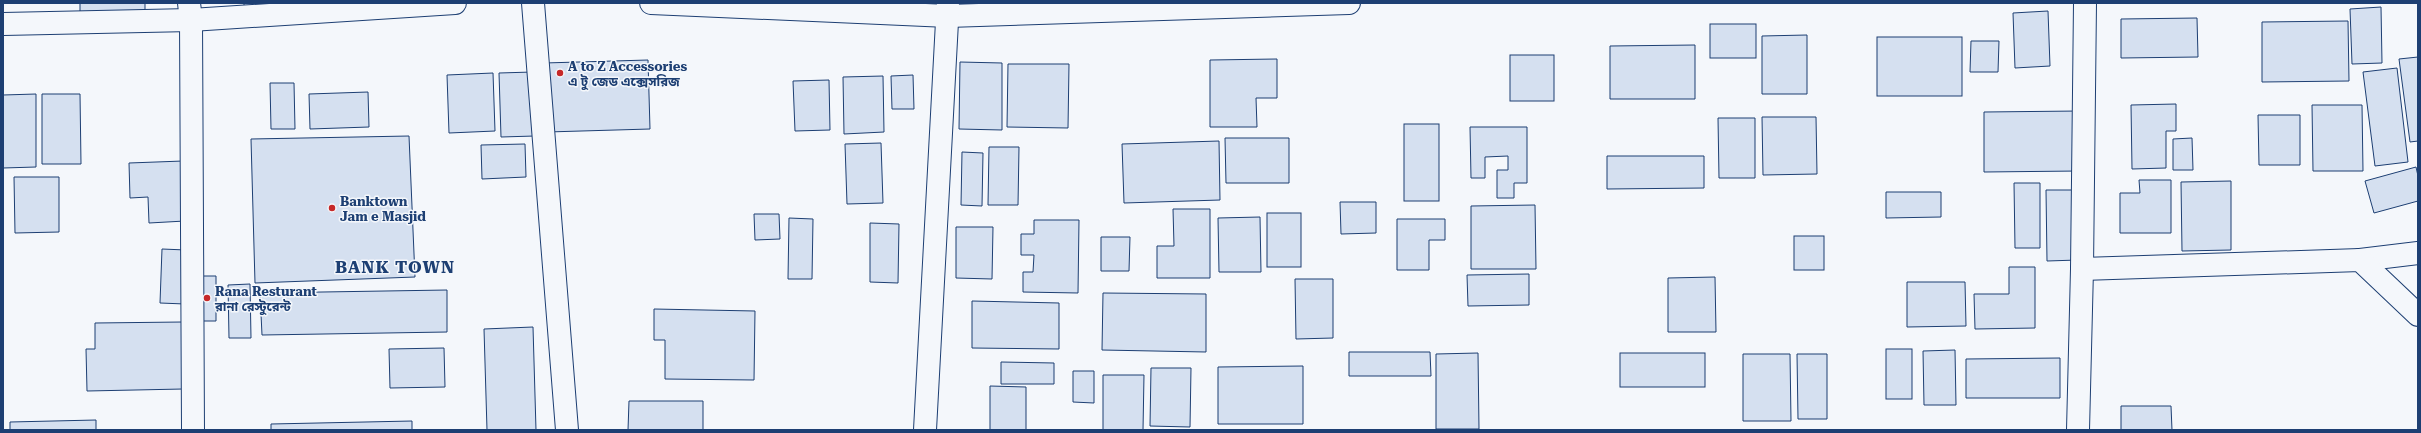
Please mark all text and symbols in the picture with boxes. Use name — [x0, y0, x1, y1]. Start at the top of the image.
place label: A to Z Accessories এ টু জেড এক্সেসরিজ — [568, 59, 687, 91]
marker: A to Z Accessories এ টু জেড এক্সেসরিজ — [555, 68, 565, 78]
place label: Banktown Jam e Masjid — [340, 194, 426, 224]
marker: Banktown Jam e Masjid — [327, 203, 337, 213]
district label: BANK TOWN — [335, 257, 455, 277]
place label: Rana Resturant রানা রেস্টুরেন্ট — [214, 284, 318, 316]
marker: Rana Resturant রানা রেস্টুরেন্ট — [202, 293, 212, 303]

